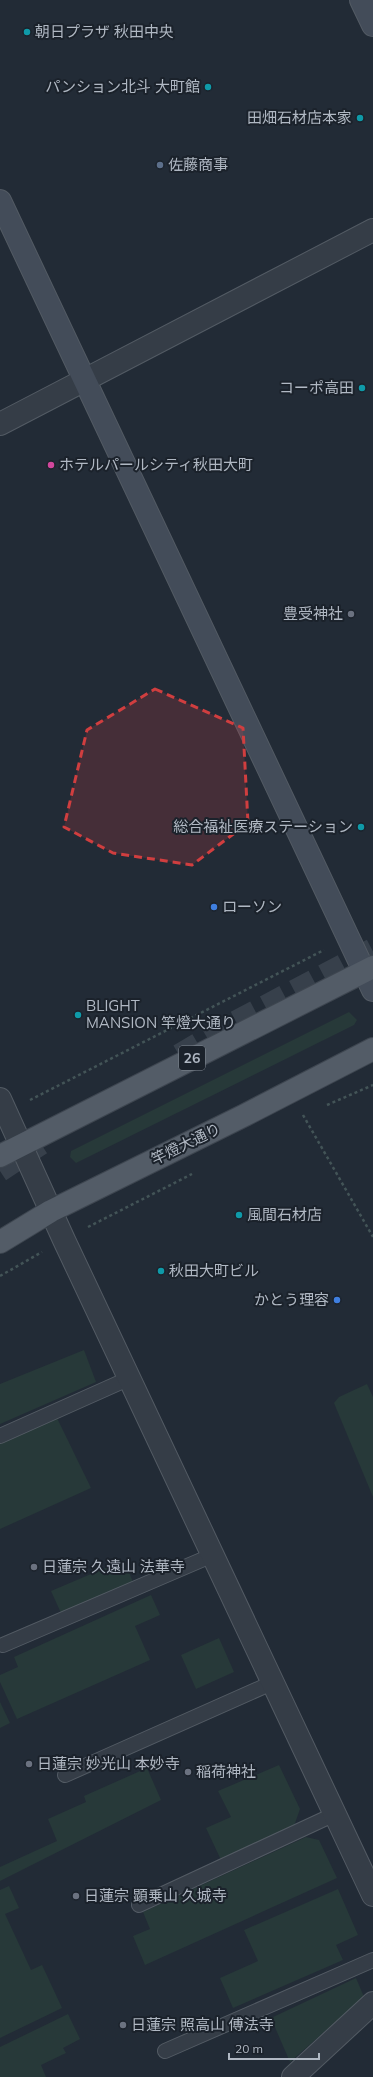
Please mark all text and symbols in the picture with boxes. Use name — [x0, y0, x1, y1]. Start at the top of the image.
place label: 朝日プラザ 秋田中央 — [35, 22, 174, 41]
marker: 朝日プラザ 秋田中央 — [22, 27, 32, 37]
place label: パンション北斗 大町館 — [45, 77, 200, 96]
marker: パンション北斗 大町館 — [203, 82, 213, 92]
place label: 田畑石材店本家 — [247, 108, 352, 127]
marker: 田畑石材店本家 — [355, 113, 365, 123]
place label: 佐藤商事 — [168, 155, 228, 174]
marker: 佐藤商事 — [155, 160, 165, 170]
place label: コーポ高田 — [279, 378, 354, 397]
marker: コーポ高田 — [357, 383, 367, 393]
place label: ホテルパールシティ秋田大町 — [59, 455, 253, 474]
marker: ホテルパールシティ秋田大町 — [46, 460, 56, 470]
place label: 豊受神社 — [283, 604, 343, 623]
marker: 豊受神社 — [346, 609, 356, 619]
place label: 総合福祉医療ステーション — [173, 817, 353, 836]
marker: 総合福祉医療ステーション — [356, 822, 366, 832]
place label: ローソン — [222, 897, 282, 916]
marker: ローソン — [209, 902, 219, 912]
place label: BLIGHT MANSION 竿燈大通り — [86, 996, 236, 1032]
marker: BLIGHT MANSION 竿燈大通り — [73, 1010, 83, 1020]
road number: 26 — [179, 1046, 205, 1070]
street label: 竿燈大通り — [148, 1119, 224, 1169]
place label: 風間石材店 — [247, 1205, 322, 1224]
marker: 風間石材店 — [234, 1210, 244, 1220]
place label: 秋田大町ビル — [169, 1261, 259, 1280]
marker: 秋田大町ビル — [156, 1266, 166, 1276]
place label: かとう理容 — [254, 1290, 329, 1309]
marker: かとう理容 — [332, 1295, 342, 1305]
place label: 日蓮宗 久遠山 法華寺 — [42, 1557, 185, 1576]
marker: 日蓮宗 久遠山 法華寺 — [29, 1562, 39, 1572]
place label: 日蓮宗 妙光山 本妙寺 — [37, 1754, 180, 1773]
marker: 日蓮宗 妙光山 本妙寺 — [24, 1759, 34, 1769]
place label: 稲荷神社 — [196, 1762, 256, 1781]
marker: 稲荷神社 — [183, 1767, 193, 1777]
place label: 日蓮宗 顕乗山 久城寺 — [84, 1886, 227, 1905]
marker: 日蓮宗 顕乗山 久城寺 — [71, 1891, 81, 1901]
place label: 日蓮宗 照高山 傅法寺 — [131, 2015, 274, 2034]
marker: 日蓮宗 照高山 傅法寺 — [118, 2020, 128, 2030]
scale bar — [229, 2035, 319, 2061]
text: 20 m — [235, 2041, 263, 2056]

